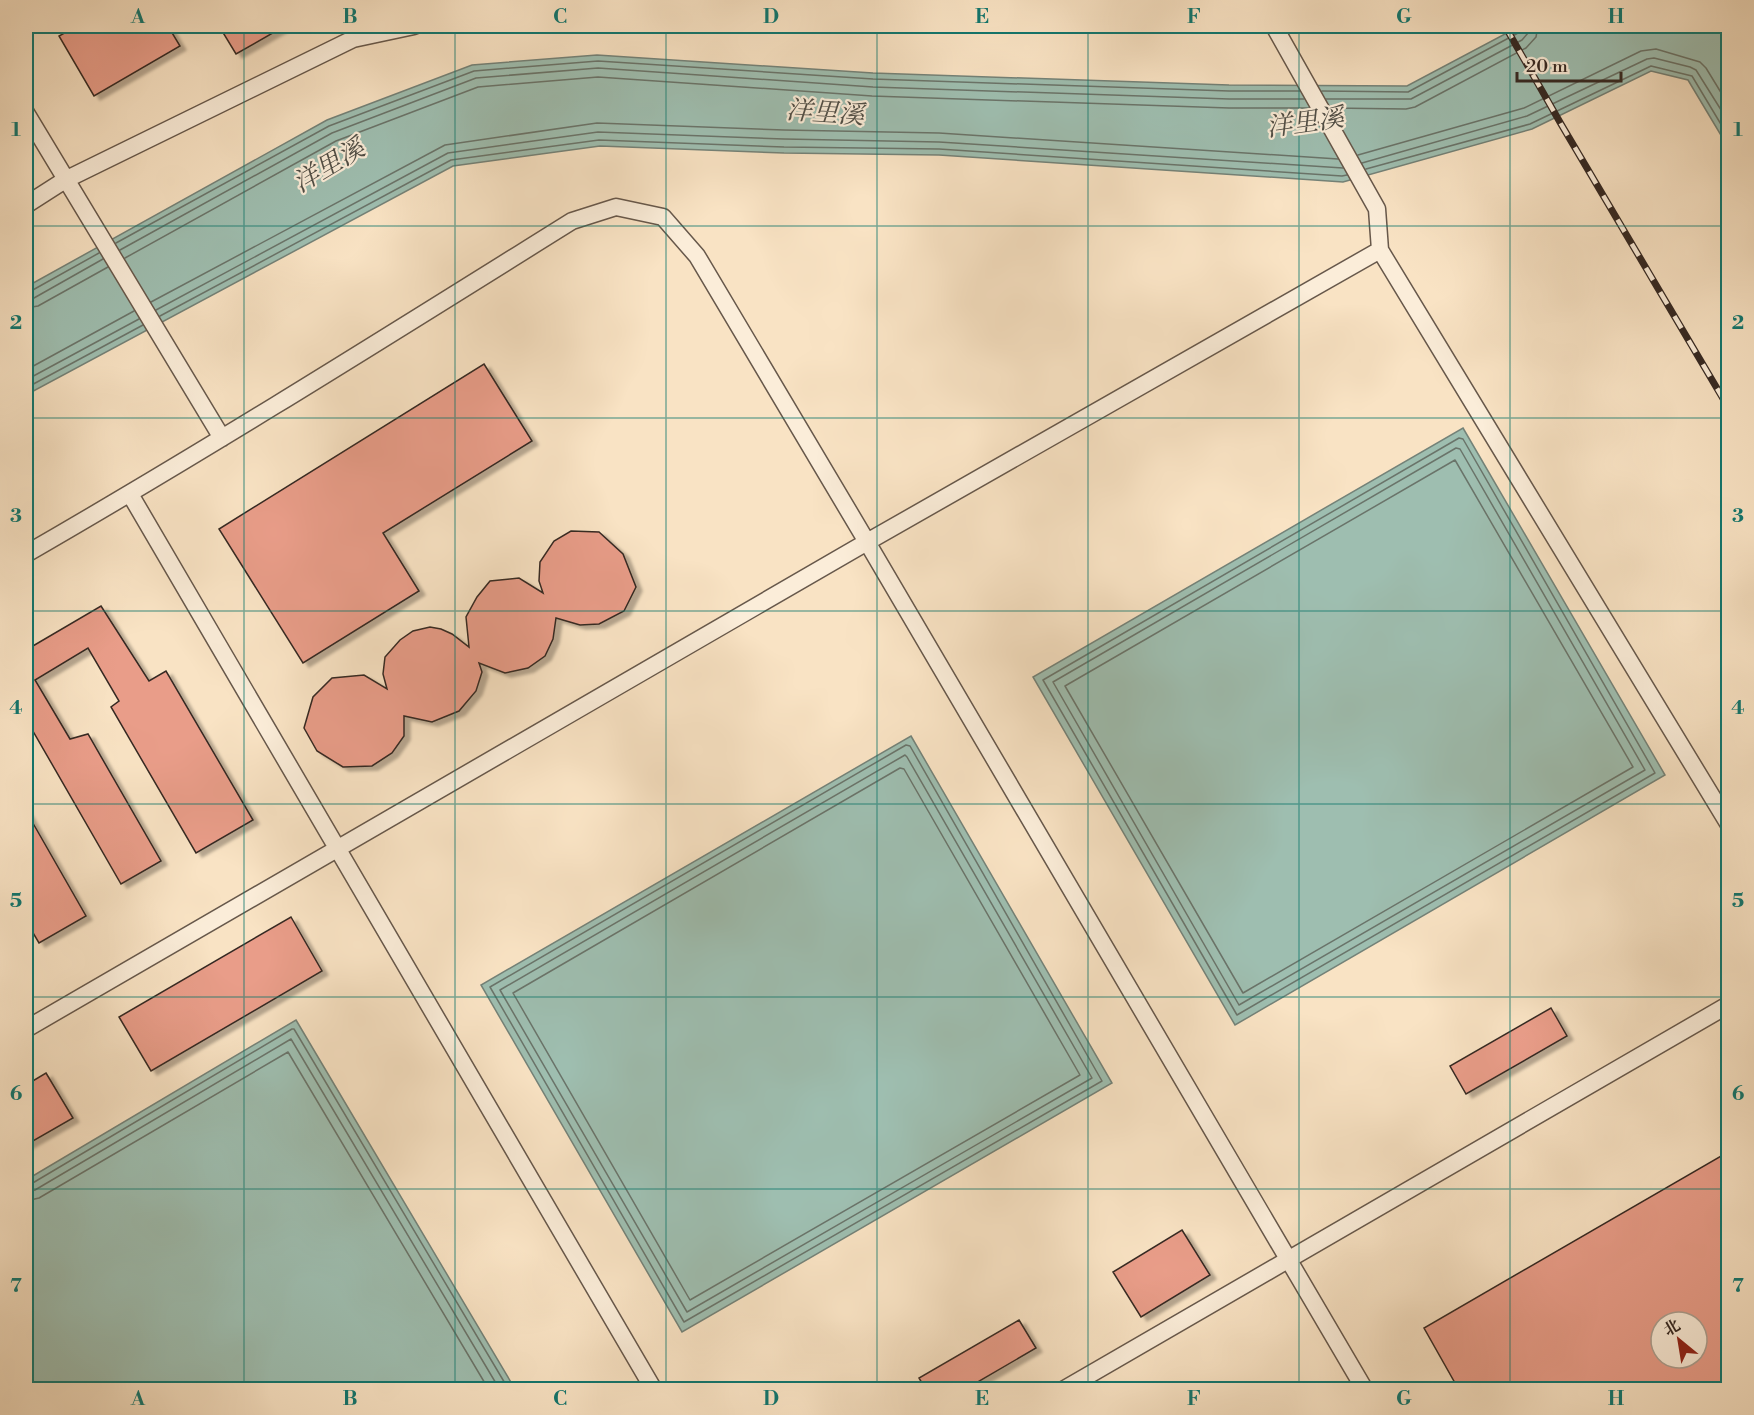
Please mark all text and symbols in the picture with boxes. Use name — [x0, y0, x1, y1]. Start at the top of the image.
text: A — [130, 5, 146, 30]
text: B — [342, 5, 358, 30]
text: C — [553, 5, 567, 30]
text: D — [763, 5, 779, 30]
text: E — [975, 5, 989, 30]
text: F — [1187, 5, 1201, 30]
text: G — [1396, 5, 1412, 30]
text: H — [1608, 5, 1625, 30]
scale bar — [1517, 45, 1620, 83]
text: 20 m — [1526, 55, 1568, 78]
water label: 洋里溪 — [785, 94, 868, 132]
water label: 洋里溪 — [1264, 101, 1349, 144]
text: 1 — [11, 118, 21, 143]
text: 1 — [1733, 118, 1743, 143]
water label: 洋里溪 — [287, 131, 373, 200]
text: 2 — [10, 311, 22, 336]
text: 2 — [1732, 311, 1744, 336]
text: 3 — [10, 504, 22, 529]
text: 3 — [1732, 504, 1744, 529]
text: 4 — [9, 696, 23, 721]
text: 4 — [1731, 696, 1745, 721]
text: 5 — [10, 889, 22, 914]
text: 5 — [1732, 889, 1744, 914]
text: 6 — [10, 1082, 23, 1107]
text: 6 — [1732, 1082, 1745, 1107]
text: 7 — [10, 1274, 22, 1299]
text: 7 — [1732, 1274, 1744, 1299]
north arrow — [1649, 1310, 1709, 1370]
text: 北 — [1660, 1315, 1684, 1341]
text: A — [130, 1387, 146, 1412]
text: B — [342, 1387, 358, 1412]
text: C — [553, 1387, 567, 1412]
text: D — [763, 1387, 779, 1412]
text: E — [975, 1387, 989, 1412]
text: F — [1187, 1387, 1201, 1412]
text: G — [1396, 1387, 1412, 1412]
text: H — [1608, 1387, 1625, 1412]

